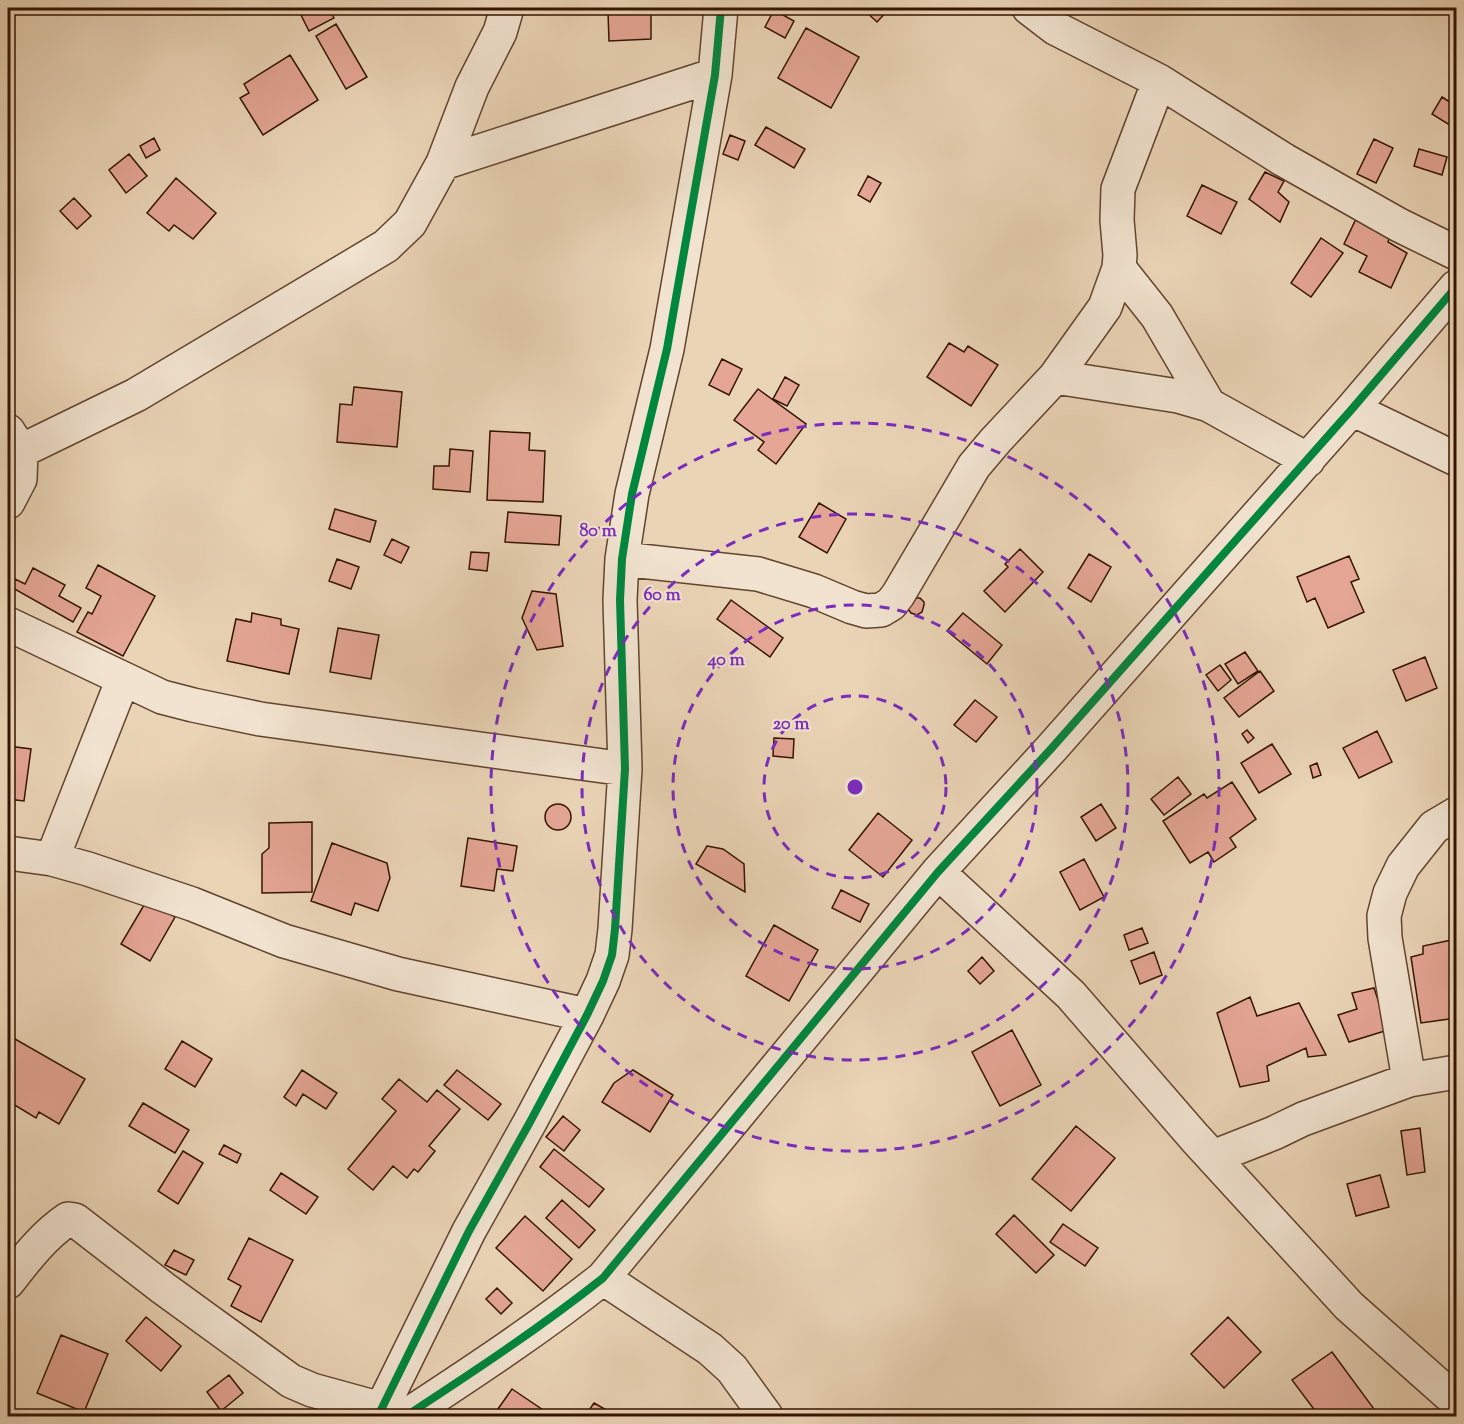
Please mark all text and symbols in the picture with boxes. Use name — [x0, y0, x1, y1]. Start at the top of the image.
text: 80 m — [579, 519, 617, 545]
text: 60 m — [643, 583, 681, 609]
text: 40 m — [706, 648, 745, 674]
text: 20 m — [773, 712, 809, 738]
centre of rings — [845, 777, 865, 797]

